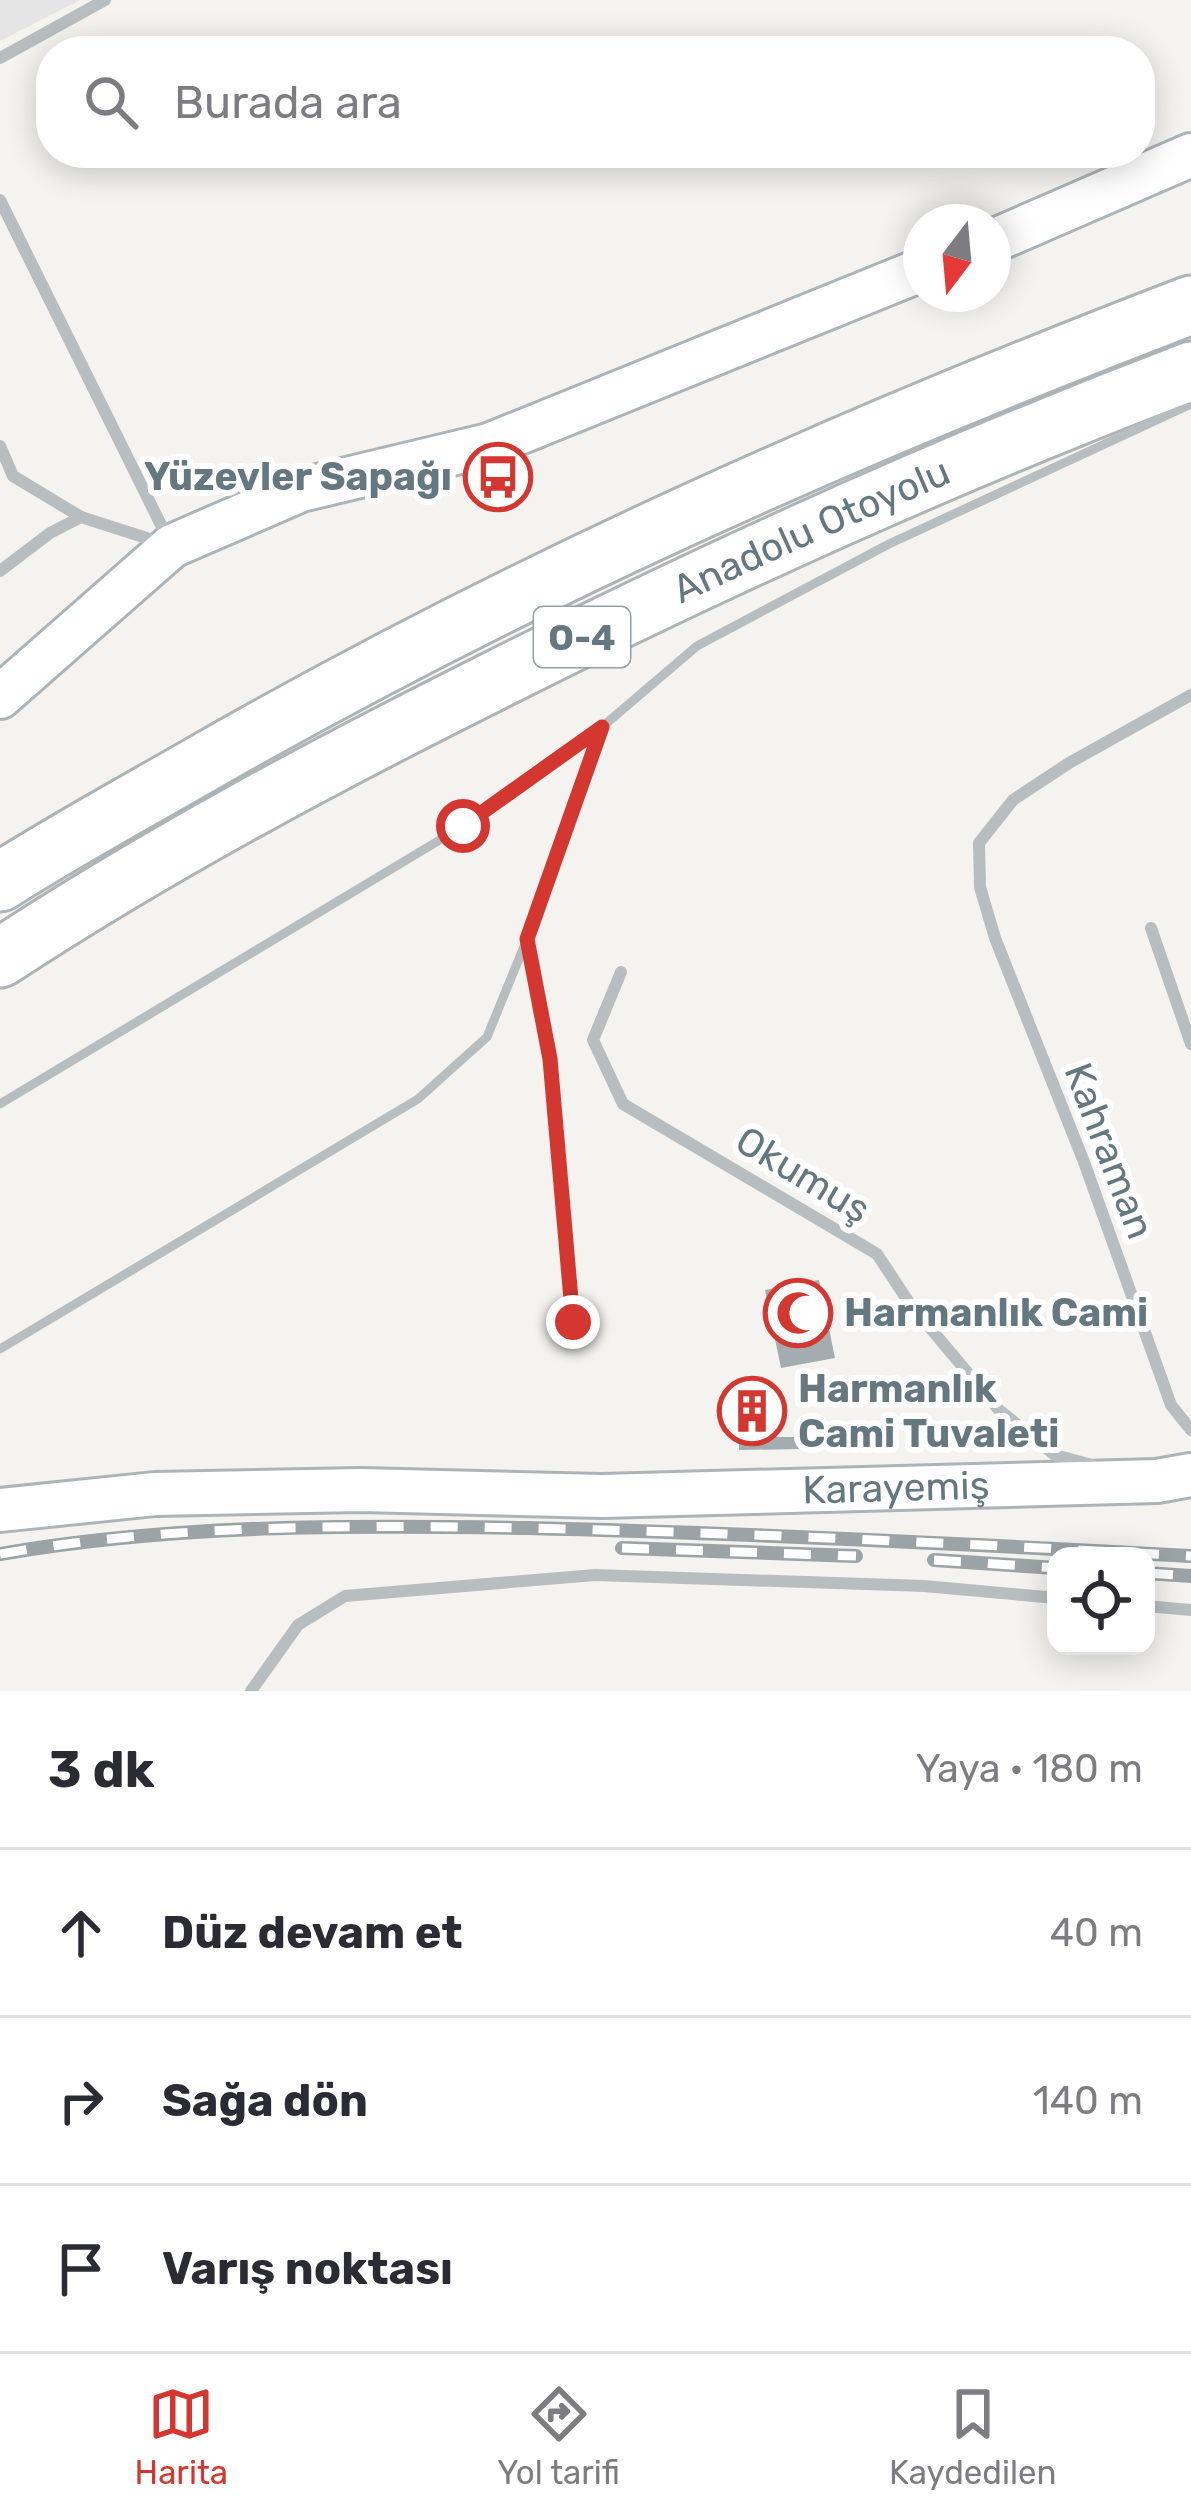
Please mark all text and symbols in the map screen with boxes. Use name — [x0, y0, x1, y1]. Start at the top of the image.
search box — [36, 36, 1155, 168]
icon: search — [78, 69, 144, 135]
text: Burada ara — [174, 76, 402, 129]
north arrow — [903, 204, 1011, 312]
bus stop icon: Yüzevler Sapağı — [463, 442, 533, 512]
street label: Anadolu Otoyolu — [665, 448, 957, 613]
place label: Yüzevler Sapağı — [144, 454, 452, 500]
road number: O-4 — [534, 607, 630, 667]
route start — [436, 799, 490, 853]
street label: Kahraman — [1055, 1057, 1163, 1245]
street label: Okumuş — [728, 1117, 878, 1233]
mosque icon: Harmanlık Cami — [763, 1278, 833, 1348]
place label: Harmanlık Cami — [844, 1290, 1148, 1336]
route end — [546, 1295, 600, 1349]
place label: Harmanlık Cami Tuvaleti — [798, 1366, 1059, 1457]
building icon: Harmanlık Cami Tuvaleti — [717, 1376, 787, 1446]
street label: Karayemiş — [802, 1463, 990, 1514]
map controls — [1047, 1547, 1155, 1655]
button: locate — [1047, 1547, 1155, 1655]
text: 3 dk — [48, 1739, 155, 1800]
text: Yaya · 180 m — [916, 1746, 1143, 1792]
icon: ahead — [48, 1900, 114, 1966]
text: Düz devam et — [162, 1906, 463, 1959]
text: 40 m — [1050, 1910, 1143, 1956]
icon: right — [48, 2068, 114, 2134]
text: Sağa dön — [162, 2074, 368, 2127]
text: 140 m — [1033, 2078, 1143, 2124]
icon: arrive — [48, 2236, 114, 2302]
text: Varış noktası — [162, 2242, 453, 2295]
tab: Harita — [135, 2381, 228, 2492]
tab: Yol tarifi — [497, 2381, 620, 2492]
tab: Kaydedilen — [889, 2381, 1056, 2492]

